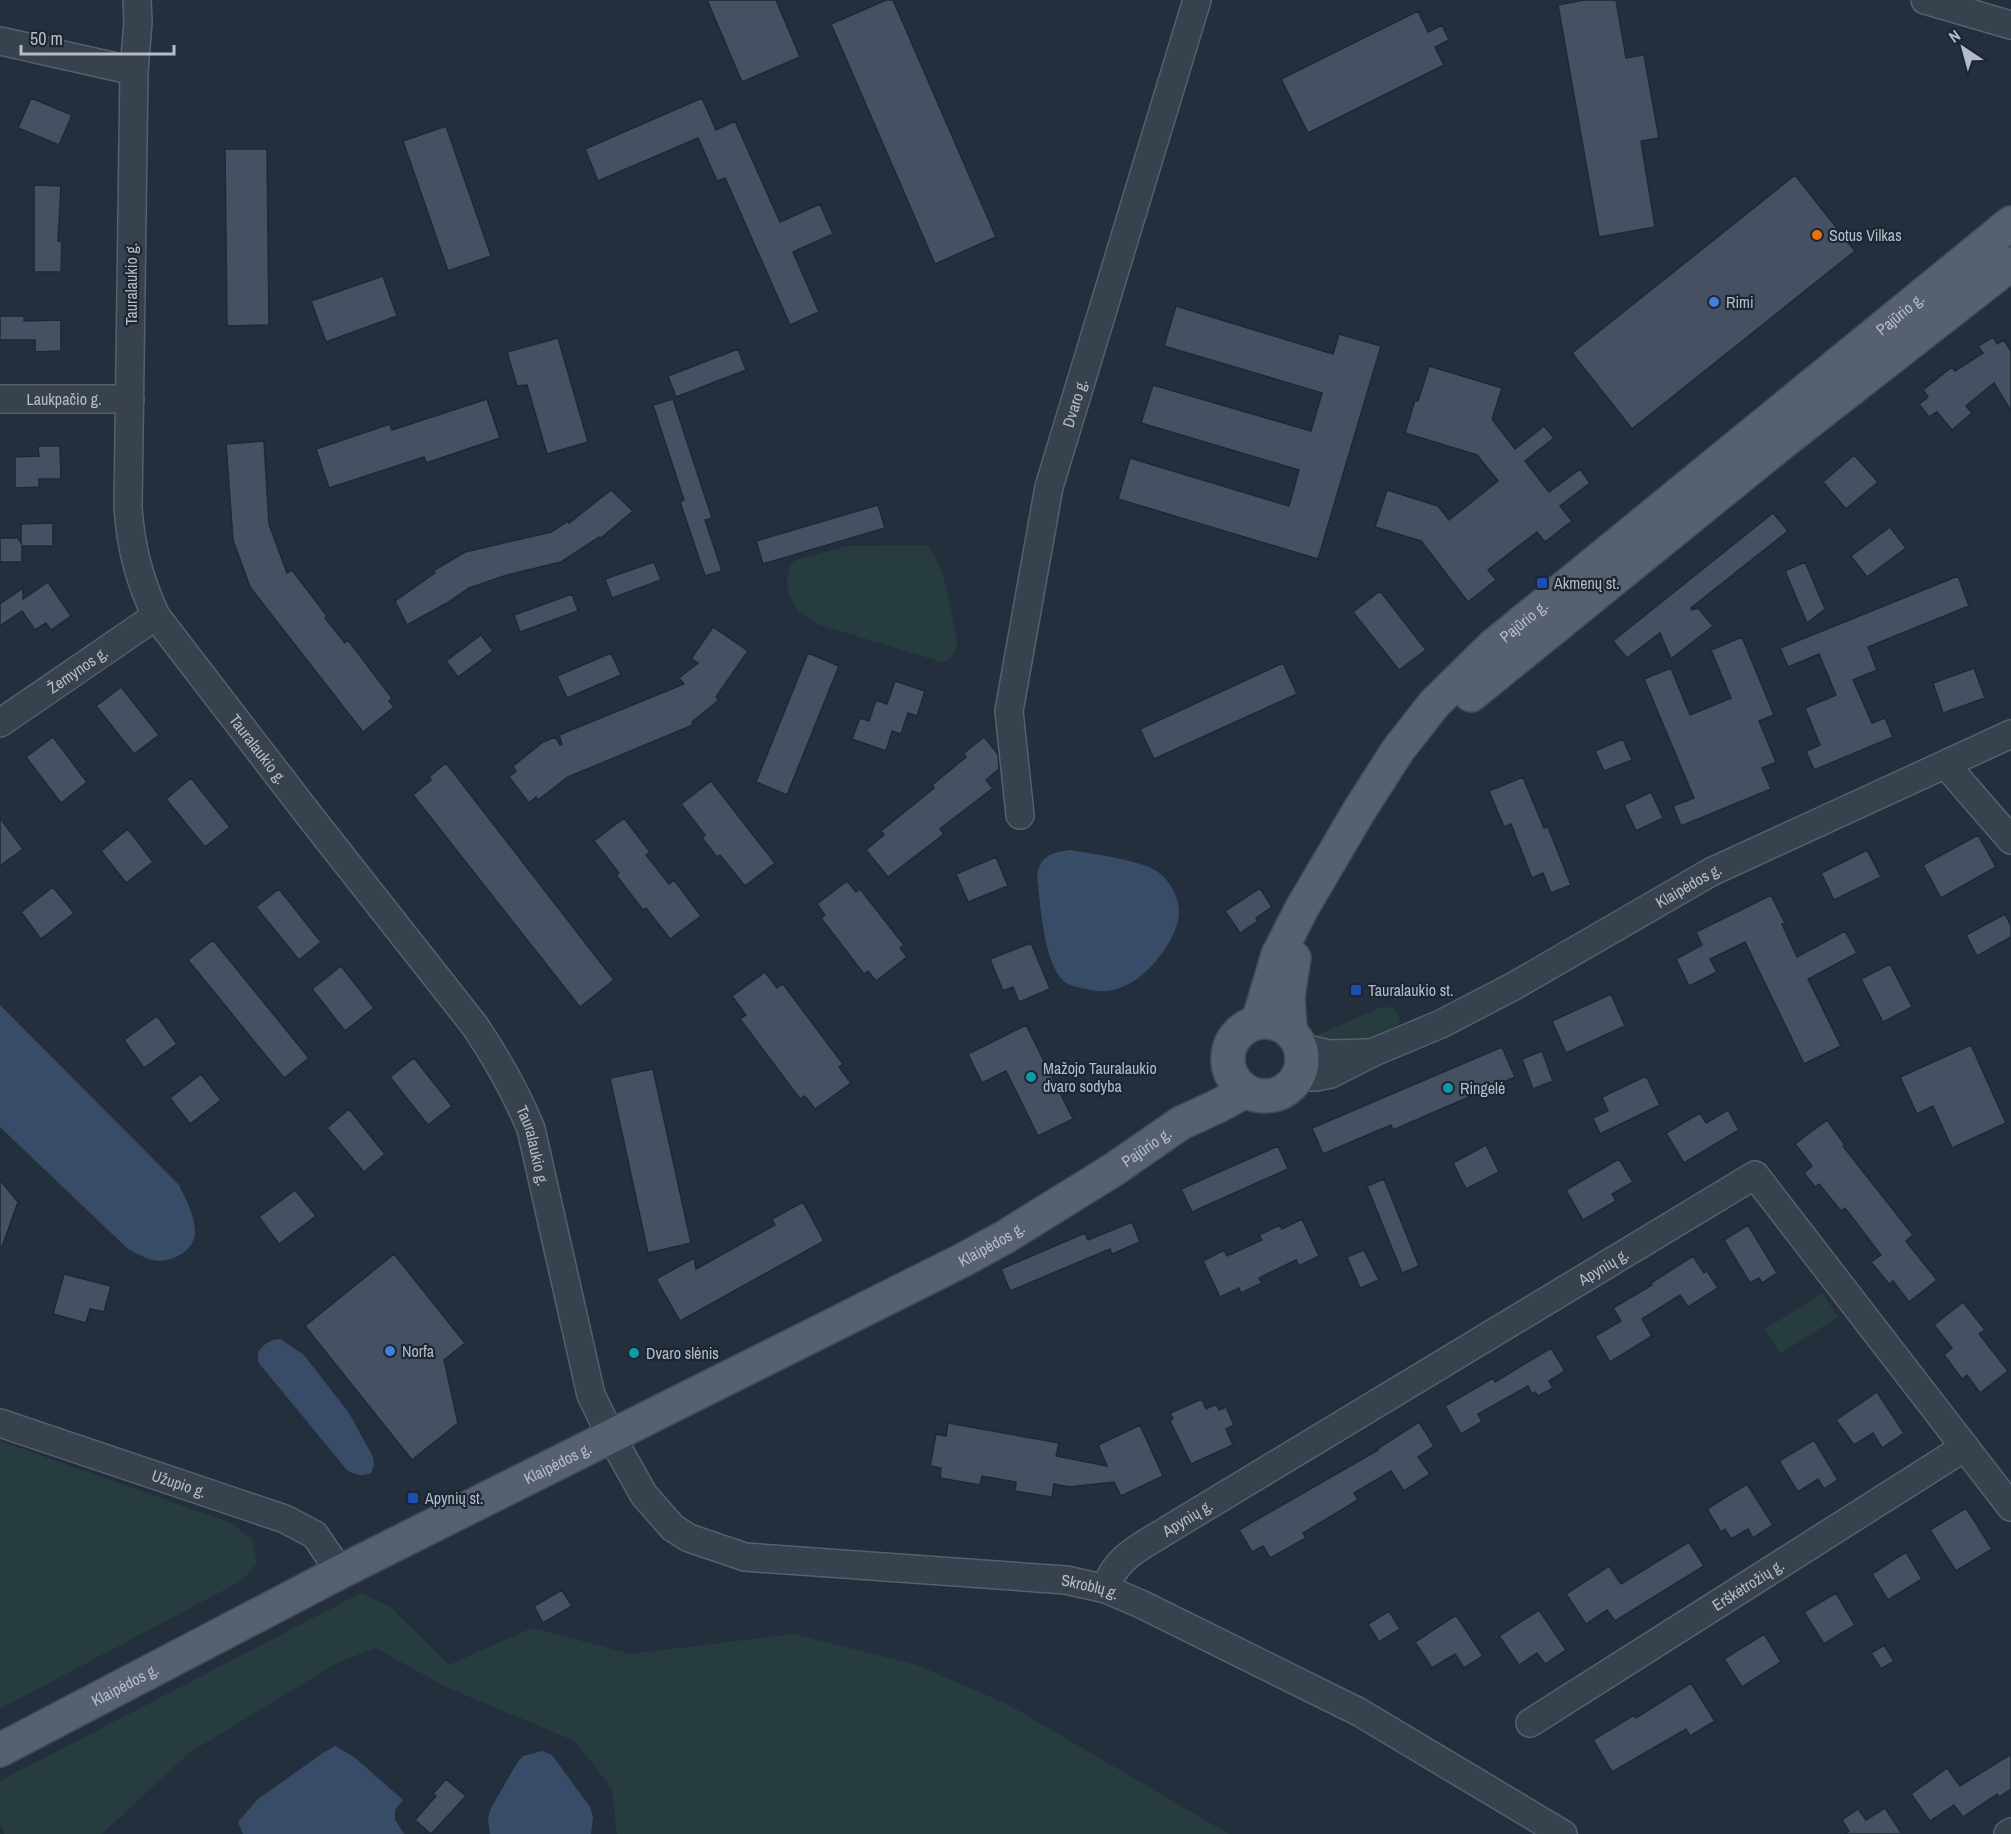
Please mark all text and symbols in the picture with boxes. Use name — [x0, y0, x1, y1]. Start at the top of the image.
scale bar — [21, 18, 174, 56]
north arrow — [1933, 18, 1993, 78]
text: N — [1944, 24, 1964, 48]
text: 50 m — [30, 26, 63, 51]
place label: Sotus Vilkas — [1829, 224, 1902, 246]
marker: Sotus Vilkas — [1810, 228, 1824, 242]
street label: Tauralaukio g. — [120, 243, 142, 325]
street label: Pajūrio g. — [1871, 287, 1929, 340]
place label: Rimi — [1726, 291, 1754, 313]
marker: Rimi — [1707, 295, 1721, 309]
street label: Dvaro g. — [1057, 376, 1092, 430]
street label: Laukpačio g. — [26, 388, 102, 410]
place label: Akmenų st. — [1553, 572, 1620, 594]
marker: Akmenų st. — [1535, 576, 1549, 590]
street label: Pajūrio g. — [1495, 595, 1552, 647]
street label: Žemynos g. — [43, 641, 112, 698]
street label: Tauralaukio g. — [224, 709, 292, 788]
street label: Klaipėdos g. — [1651, 858, 1725, 913]
place label: Tauralaukio st. — [1368, 979, 1454, 1001]
marker: Tauralaukio st. — [1349, 983, 1363, 997]
place label: Mažojo Tauralaukio dvaro sodyba — [1043, 1057, 1157, 1097]
marker: Mažojo Tauralaukio dvaro sodyba — [1024, 1070, 1038, 1084]
place label: Ringelė — [1460, 1077, 1505, 1099]
marker: Ringelė — [1441, 1081, 1455, 1095]
street label: Tauralaukio g. — [511, 1102, 554, 1188]
street label: Pajūrio g. — [1117, 1122, 1176, 1172]
street label: Klaipėdos g. — [954, 1217, 1029, 1272]
street label: Apynių g. — [1573, 1243, 1633, 1291]
place label: Norfa — [402, 1340, 435, 1362]
place label: Dvaro slėnis — [646, 1342, 719, 1364]
marker: Norfa — [383, 1344, 397, 1358]
marker: Dvaro slėnis — [627, 1346, 641, 1360]
street label: Klaipėdos g. — [520, 1437, 595, 1489]
street label: Užupio g. — [149, 1464, 209, 1503]
place label: Apynių st. — [424, 1487, 483, 1509]
marker: Apynių st. — [406, 1491, 420, 1505]
street label: Apynių g. — [1157, 1494, 1217, 1542]
street label: Erškėtrožių g. — [1708, 1554, 1788, 1616]
street label: Skroblų g. — [1061, 1569, 1123, 1604]
street label: Klaipėdos g. — [87, 1658, 162, 1711]

